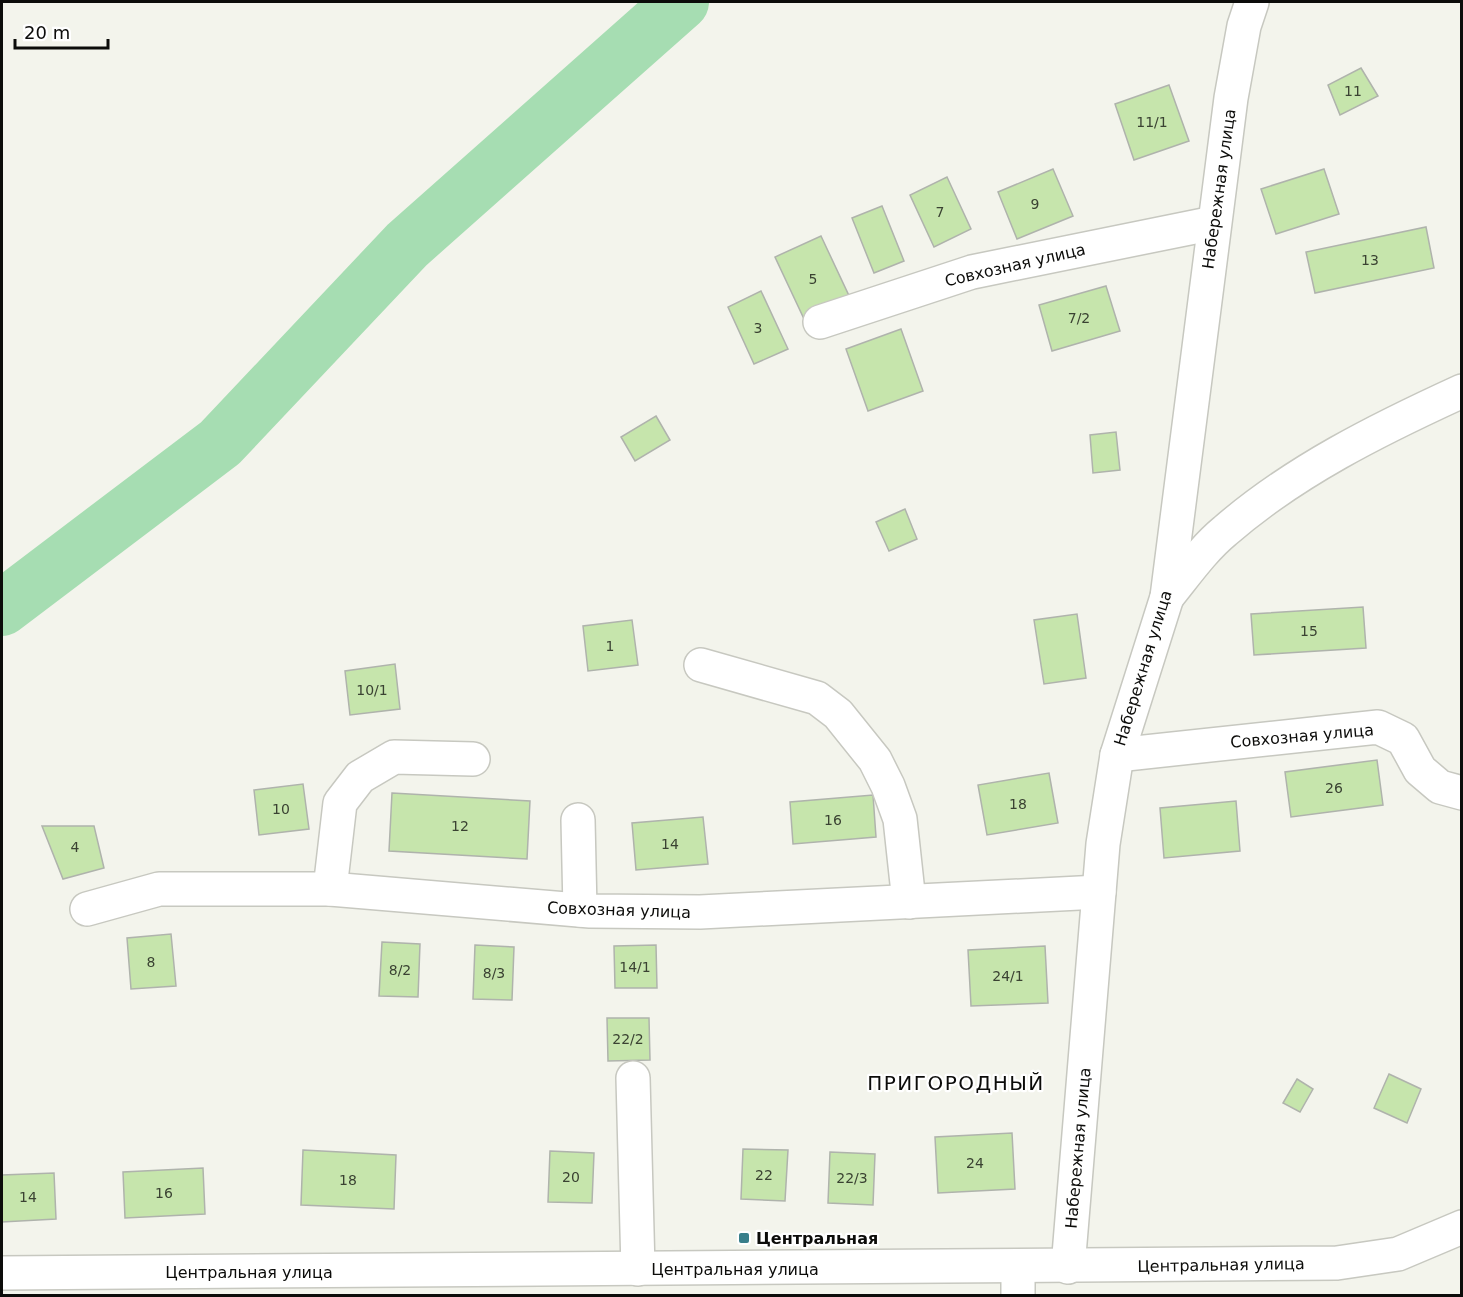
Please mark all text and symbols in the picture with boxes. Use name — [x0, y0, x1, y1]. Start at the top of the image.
scale bar — [15, 12, 108, 50]
text: 20 m — [24, 22, 70, 43]
house number: 11 — [1344, 83, 1362, 99]
street label: Набережная улица — [1198, 108, 1240, 270]
house number: 11/1 — [1136, 114, 1168, 130]
house number: 9 — [1031, 196, 1039, 212]
house number: 7 — [936, 204, 944, 220]
street label: Совхозная улица — [943, 240, 1087, 290]
house number: 13 — [1361, 252, 1379, 268]
house number: 5 — [809, 271, 817, 287]
house number: 7/2 — [1068, 310, 1090, 326]
house number: 3 — [754, 320, 762, 336]
street label: Набережная улица — [1110, 588, 1176, 748]
house number: 15 — [1300, 623, 1318, 639]
house number: 1 — [606, 638, 614, 654]
house number: 10/1 — [356, 682, 388, 698]
street label: Совхозная улица — [1229, 720, 1375, 752]
house number: 26 — [1325, 780, 1343, 796]
house number: 18 — [1009, 796, 1027, 812]
house number: 10 — [272, 801, 290, 817]
house number: 16 — [824, 812, 842, 828]
house number: 12 — [451, 818, 469, 834]
house number: 14 — [661, 836, 679, 852]
house number: 4 — [71, 839, 80, 855]
street label: Совхозная улица — [547, 898, 691, 922]
house number: 8 — [147, 954, 155, 970]
house number: 14/1 — [619, 959, 651, 975]
house number: 8/2 — [389, 962, 411, 978]
house number: 8/3 — [483, 965, 505, 981]
house number: 24/1 — [992, 968, 1024, 984]
house number: 22/2 — [612, 1031, 644, 1047]
street label: Набережная улица — [1061, 1067, 1095, 1229]
district label: ПРИГОРОДНЫЙ — [867, 1071, 1045, 1095]
house number: 24 — [966, 1155, 984, 1171]
house number: 22 — [755, 1167, 773, 1183]
house number: 20 — [562, 1169, 580, 1185]
house number: 22/3 — [836, 1170, 868, 1186]
house number: 18 — [339, 1172, 357, 1188]
house number: 16 — [155, 1185, 173, 1201]
house number: 14 — [19, 1189, 37, 1205]
place label: Центральная — [756, 1229, 878, 1248]
marker: Центральная — [737, 1231, 751, 1245]
street label: Центральная улица — [1137, 1254, 1305, 1276]
street label: Центральная улица — [651, 1260, 819, 1279]
street label: Центральная улица — [165, 1263, 333, 1282]

